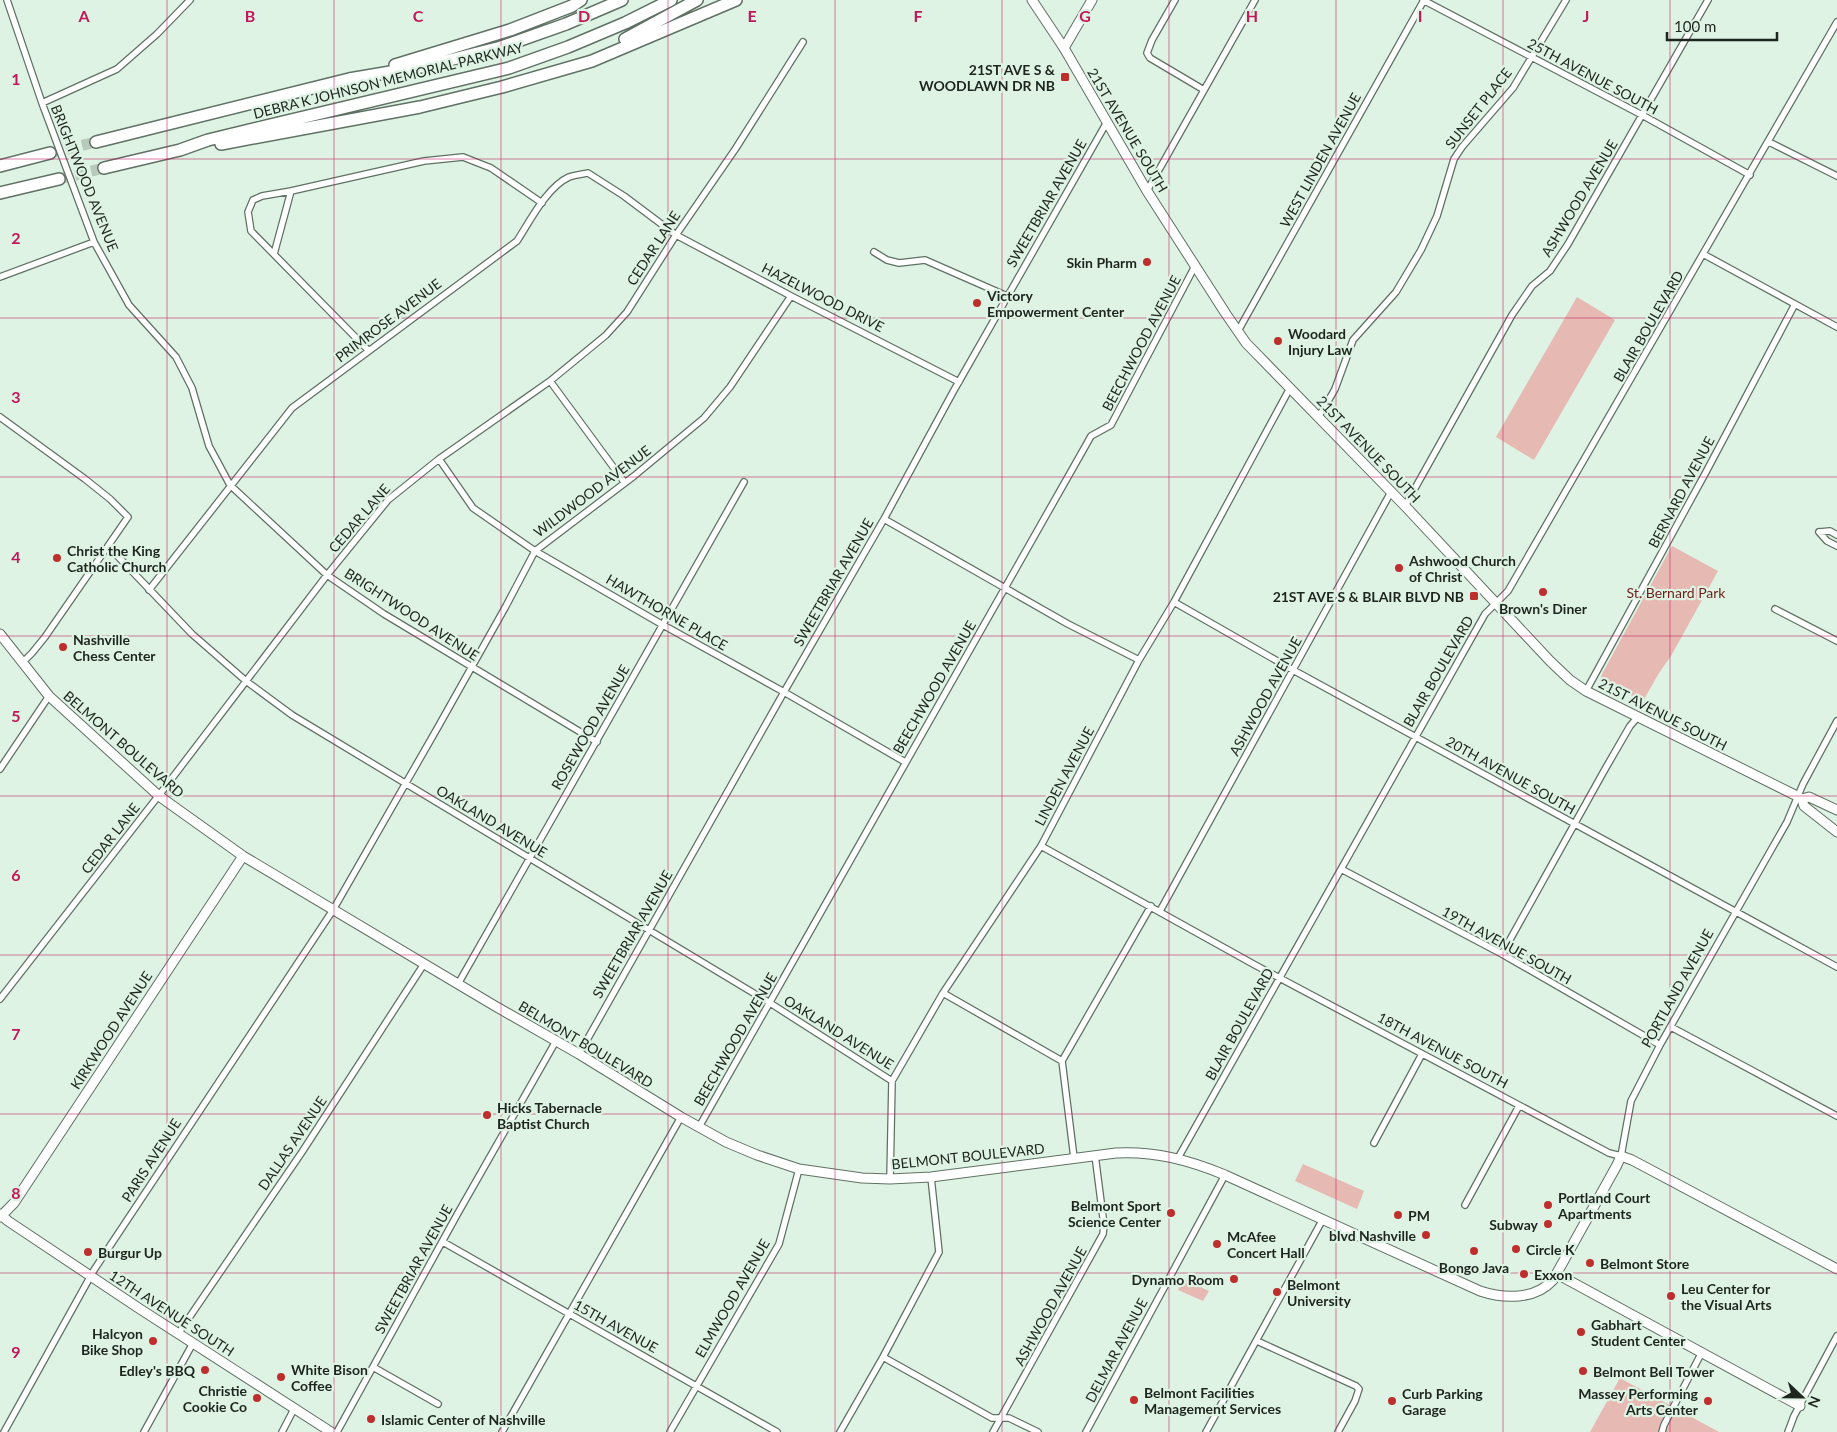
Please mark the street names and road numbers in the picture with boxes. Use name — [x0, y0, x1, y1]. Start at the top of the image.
street label: 25TH AVENUE SOUTH — [1525, 34, 1661, 118]
street label: DEBRA K JOHNSON MEMORIAL PARKWAY — [251, 38, 525, 122]
street label: SUNSET PLACE — [1441, 64, 1515, 152]
street label: 21ST AVENUE SOUTH — [1084, 65, 1172, 195]
street label: WEST LINDEN AVENUE — [1276, 90, 1364, 230]
street label: BRIGHTWOOD AVENUE — [48, 102, 122, 254]
street label: SWEETBRIAR AVENUE — [1002, 136, 1090, 270]
street label: ASHWOOD AVENUE — [1537, 136, 1621, 260]
street label: CEDAR LANE — [623, 208, 683, 288]
street label: HAZELWOOD DRIVE — [759, 259, 887, 335]
street label: BLAIR BOULEVARD — [1609, 267, 1687, 385]
street label: BEECHWOOD AVENUE — [1098, 272, 1184, 414]
street label: PRIMROSE AVENUE — [332, 275, 444, 365]
street label: 21ST AVENUE SOUTH — [1314, 392, 1424, 506]
street label: BERNARD AVENUE — [1644, 433, 1718, 551]
street label: WILDWOOD AVENUE — [530, 441, 654, 541]
street label: CEDAR LANE — [325, 480, 393, 556]
street label: SWEETBRIAR AVENUE — [789, 515, 877, 649]
street label: BRIGHTWOOD AVENUE — [342, 564, 482, 664]
street label: HAWTHORNE PLACE — [603, 570, 731, 654]
street label: BLAIR BOULEVARD — [1399, 612, 1477, 730]
street label: BEECHWOOD AVENUE — [889, 617, 979, 757]
street label: ASHWOOD AVENUE — [1225, 633, 1305, 759]
street label: ROSEWOOD AVENUE — [547, 661, 633, 793]
street label: 21ST AVENUE SOUTH — [1596, 674, 1730, 754]
street label: BELMONT BOULEVARD — [60, 687, 188, 801]
street label: LINDEN AVENUE — [1031, 724, 1097, 828]
street label: 20TH AVENUE SOUTH — [1443, 732, 1579, 818]
street label: OAKLAND AVENUE — [434, 781, 550, 861]
street label: CEDAR LANE — [77, 799, 143, 877]
street label: SWEETBRIAR AVENUE — [588, 867, 676, 1001]
street label: 19TH AVENUE SOUTH — [1439, 902, 1575, 988]
street label: PORTLAND AVENUE — [1637, 926, 1717, 1050]
street label: BLAIR BOULEVARD — [1201, 965, 1277, 1083]
street label: KIRKWOOD AVENUE — [67, 968, 155, 1092]
street label: BEECHWOOD AVENUE — [690, 969, 780, 1109]
street label: OAKLAND AVENUE — [781, 991, 897, 1073]
street label: BELMONT BOULEVARD — [516, 997, 656, 1091]
street label: 18TH AVENUE SOUTH — [1375, 1008, 1511, 1092]
street label: DALLAS AVENUE — [254, 1093, 330, 1193]
street label: PARIS AVENUE — [118, 1115, 184, 1205]
street label: BELMONT BOULEVARD — [890, 1139, 1046, 1173]
street label: SWEETBRIAR AVENUE — [370, 1201, 456, 1337]
street label: ELMWOOD AVENUE — [691, 1236, 773, 1360]
street label: ASHWOOD AVENUE — [1010, 1243, 1090, 1369]
street label: 12TH AVENUE SOUTH — [106, 1266, 238, 1360]
street label: DELMAR AVENUE — [1081, 1295, 1151, 1405]
street label: 15TH AVENUE — [571, 1296, 661, 1356]

